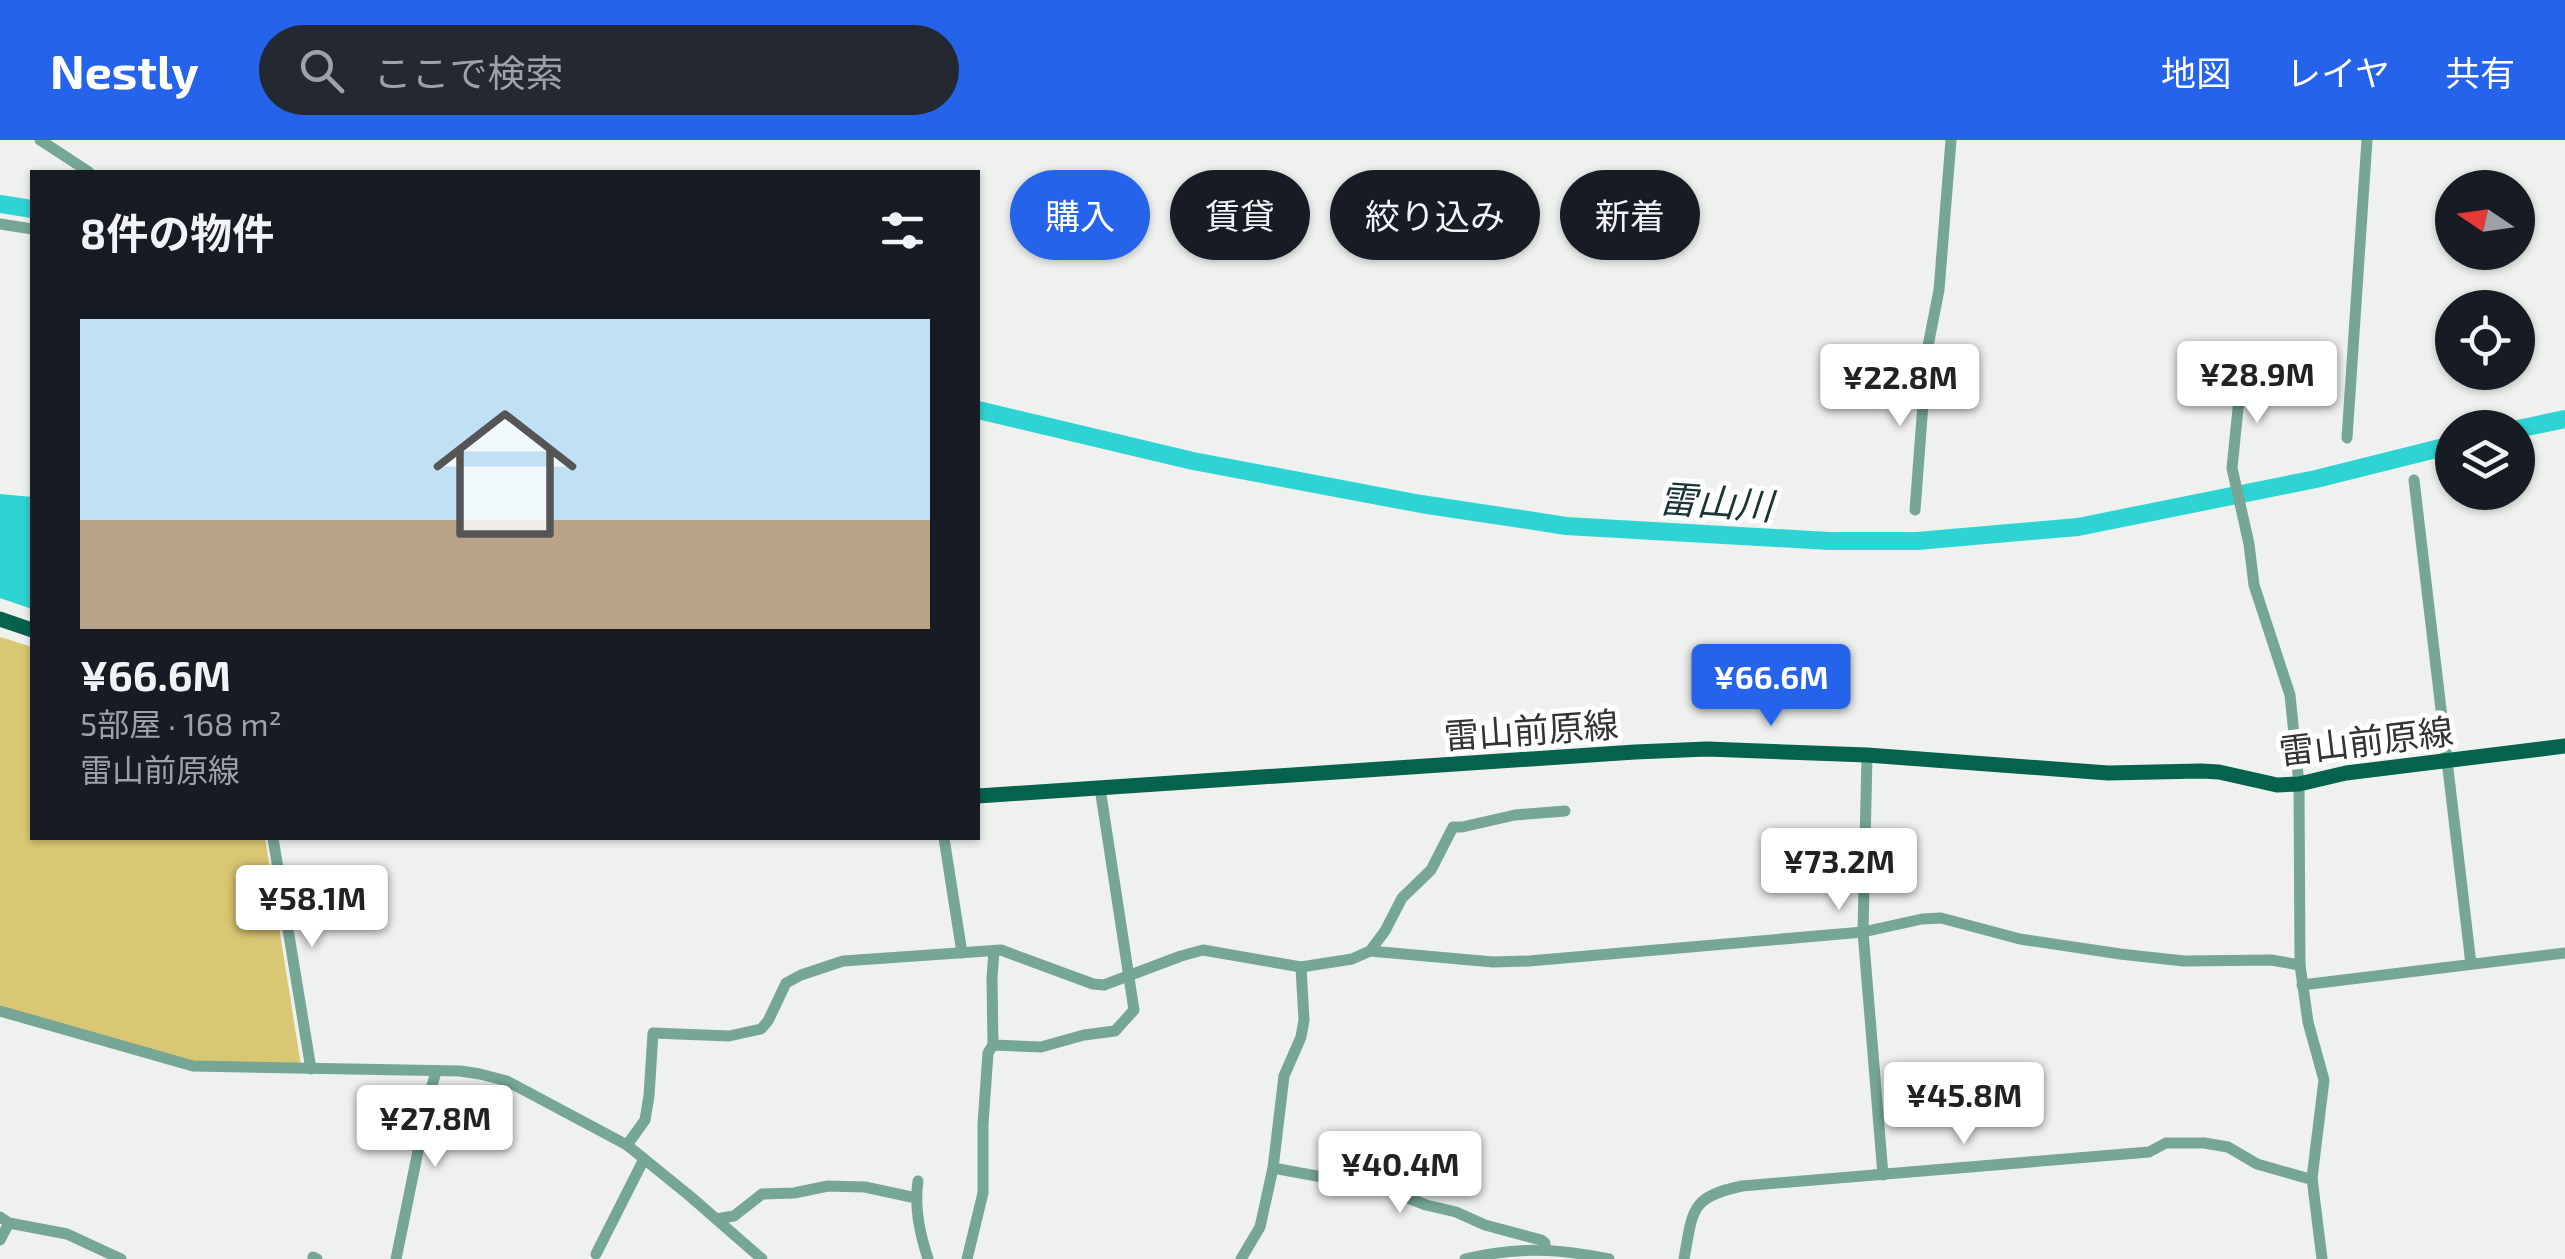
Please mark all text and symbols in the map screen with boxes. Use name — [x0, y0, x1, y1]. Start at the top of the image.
search box — [259, 25, 959, 115]
text: Nestly — [50, 41, 199, 99]
icon: search — [294, 43, 349, 98]
text: ここで検索 — [374, 49, 564, 95]
text: 地図 — [2161, 51, 2231, 93]
text: レイヤ — [2286, 51, 2390, 93]
text: 共有 — [2445, 51, 2515, 93]
chip: 購入 — [1010, 170, 1150, 260]
chip: 賃貸 — [1170, 170, 1310, 260]
chip: 絞り込み — [1330, 170, 1540, 260]
chip: 新着 — [1560, 170, 1700, 260]
north arrow — [2435, 170, 2535, 270]
map controls — [2435, 170, 2535, 510]
icon: filters — [875, 203, 930, 258]
text: 8件の物件 — [80, 207, 274, 257]
button: locate — [2435, 290, 2535, 390]
pin: ¥28.9M — [2176, 341, 2338, 426]
pin: ¥22.8M — [1819, 344, 1981, 429]
text: ¥28.9M — [2199, 354, 2315, 392]
text: ¥22.8M — [1842, 357, 1958, 395]
icon: home — [415, 384, 595, 564]
button: layers — [2435, 410, 2535, 510]
water label: 雷山川 — [1658, 474, 1778, 528]
pin: ¥66.6M — [1690, 644, 1852, 729]
text: ¥66.6M — [80, 649, 231, 699]
text: ¥66.6M — [1714, 657, 1828, 695]
street label: 雷山前原線 — [1442, 702, 1620, 756]
text: 5部屋 · 168 m² — [80, 704, 282, 742]
street label: 雷山前原線 — [2277, 708, 2455, 772]
text: 雷山前原線 — [80, 750, 240, 788]
pin: ¥73.2M — [1758, 828, 1920, 913]
text: ¥73.2M — [1783, 841, 1895, 879]
pin: ¥58.1M — [231, 865, 393, 950]
text: ¥58.1M — [258, 878, 366, 916]
pin: ¥45.8M — [1883, 1062, 2045, 1147]
text: ¥45.8M — [1906, 1075, 2022, 1113]
pin: ¥27.8M — [354, 1085, 516, 1170]
text: ¥27.8M — [379, 1098, 491, 1136]
pin: ¥40.4M — [1319, 1131, 1481, 1216]
text: ¥40.4M — [1340, 1144, 1460, 1182]

